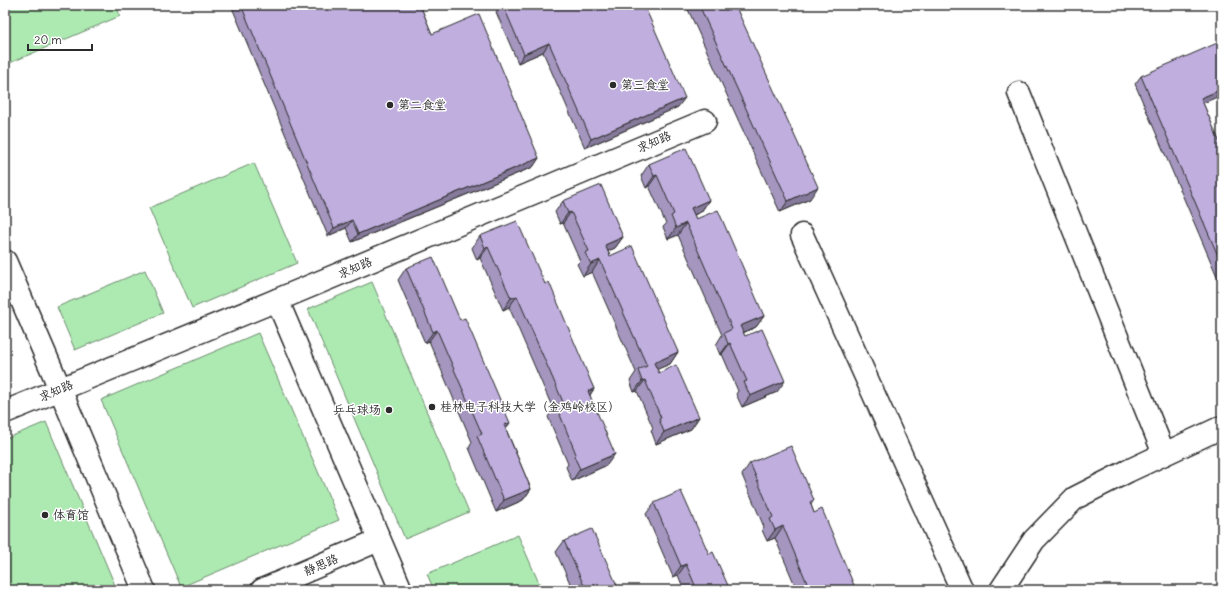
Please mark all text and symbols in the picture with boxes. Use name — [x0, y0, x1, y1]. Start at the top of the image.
scale bar — [28, 26, 92, 52]
text: 20 m — [34, 32, 62, 47]
place label: 第三食堂 — [621, 77, 669, 92]
marker: 第三食堂 — [608, 80, 618, 90]
place label: 第二食堂 — [398, 97, 446, 112]
marker: 第二食堂 — [385, 100, 395, 110]
street label: 求知路 — [634, 128, 673, 155]
street label: 求知路 — [335, 254, 374, 281]
street label: 求知路 — [36, 377, 75, 404]
place label: 桂林电子科技大学（金鸡岭校区） — [440, 399, 620, 414]
place label: 乒乓球场 — [333, 402, 381, 417]
marker: 桂林电子科技大学（金鸡岭校区） — [427, 402, 437, 412]
marker: 乒乓球场 — [384, 405, 394, 415]
place label: 体育馆 — [53, 507, 89, 522]
marker: 体育馆 — [40, 510, 50, 520]
street label: 静思路 — [301, 551, 340, 578]

